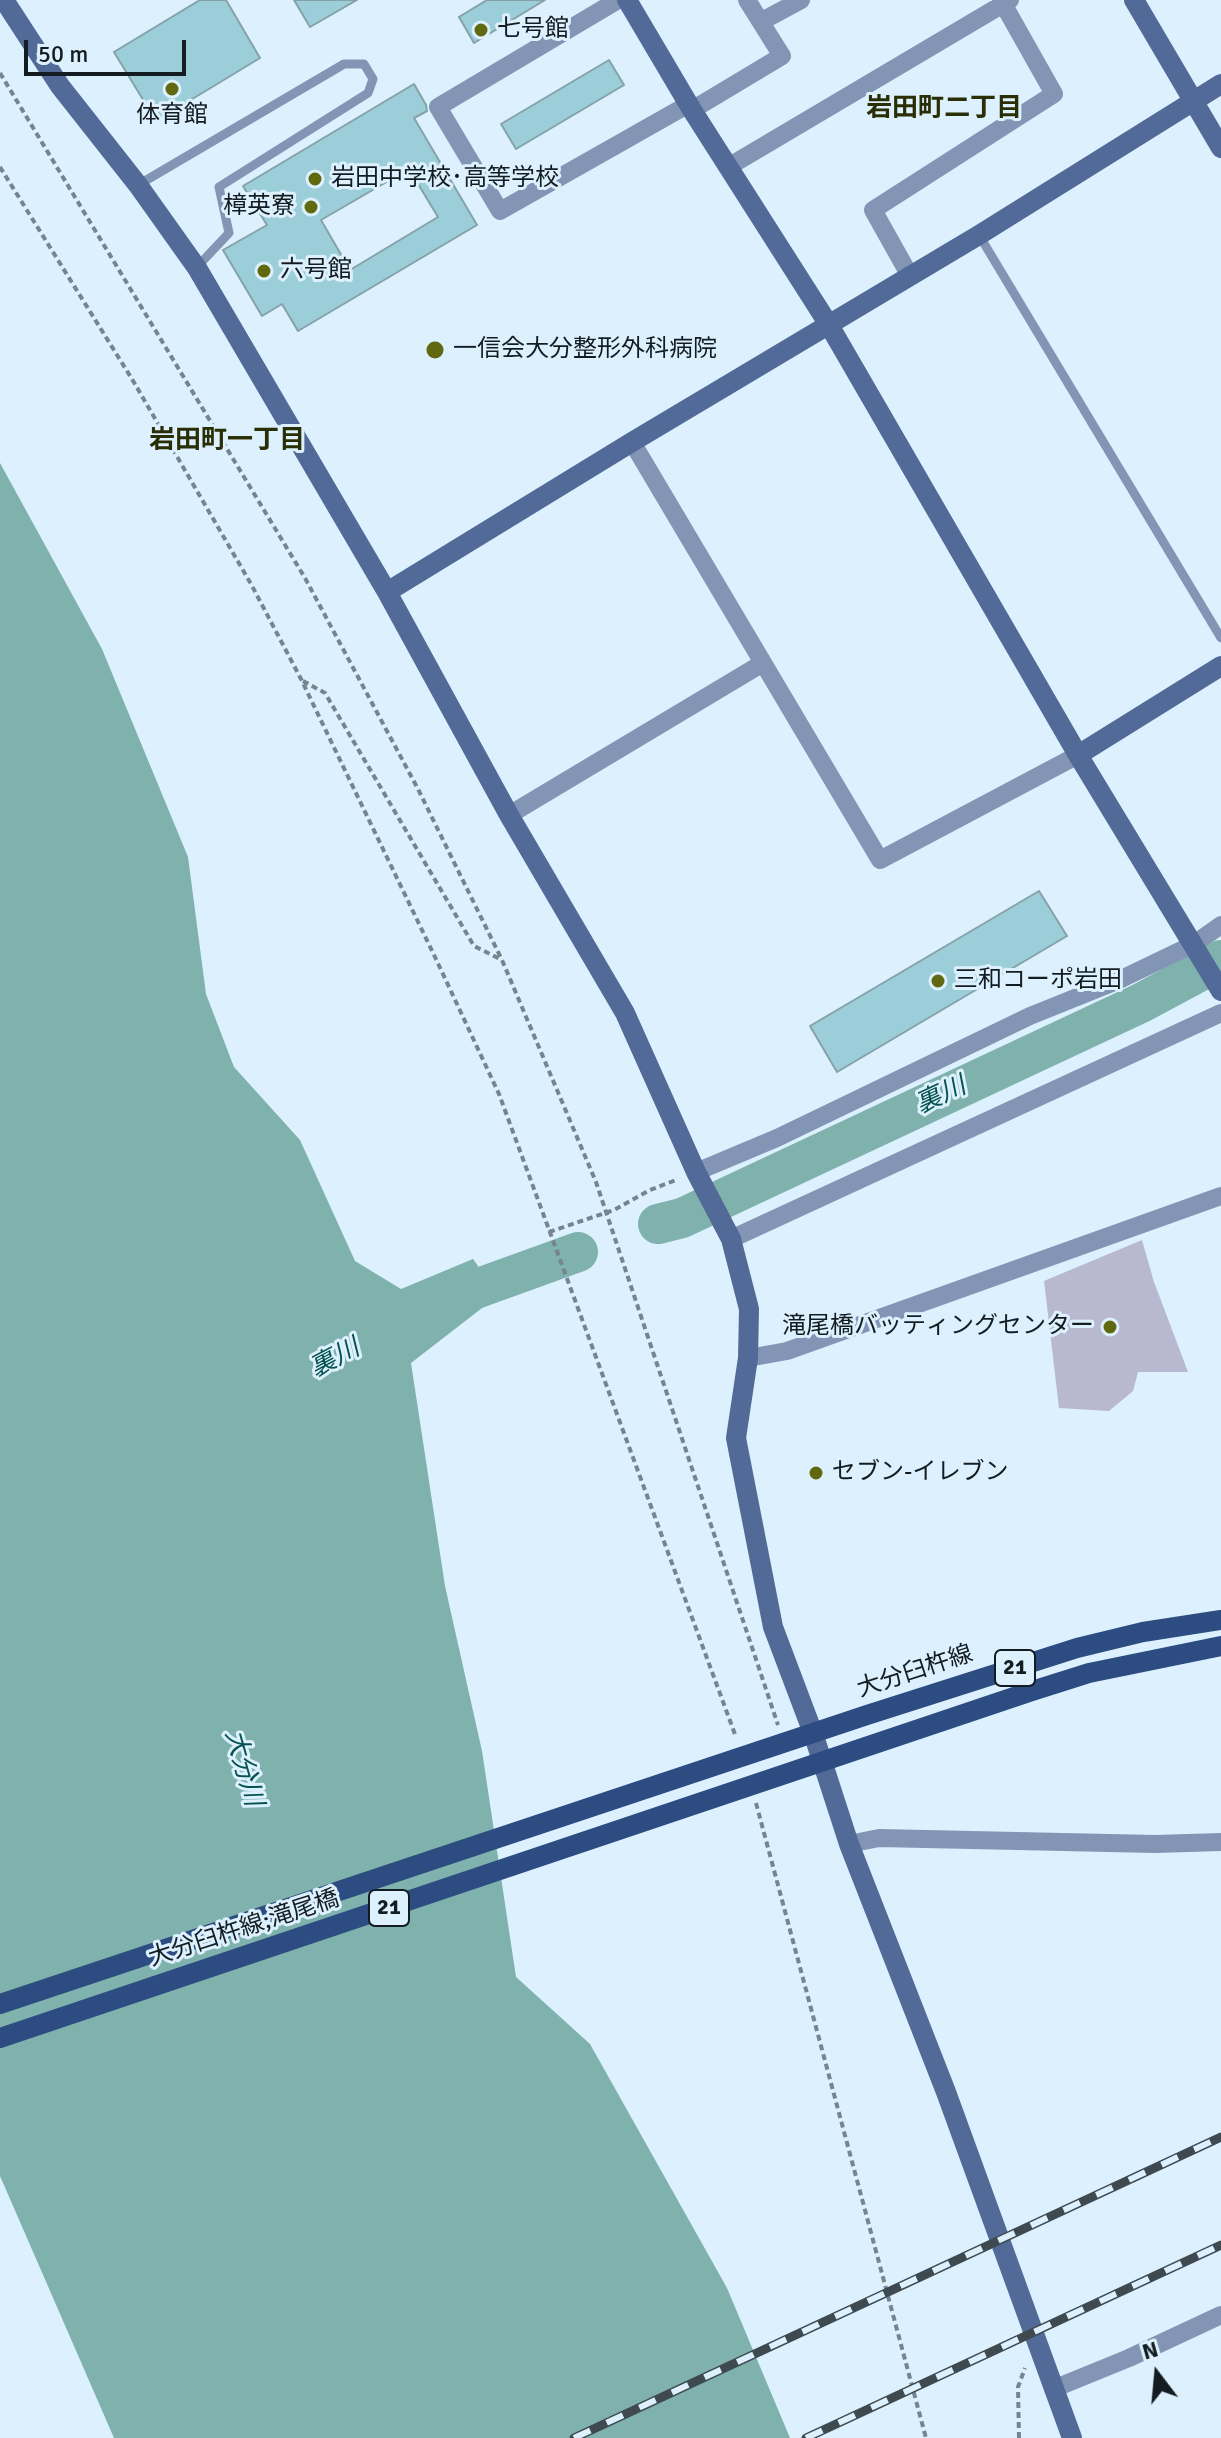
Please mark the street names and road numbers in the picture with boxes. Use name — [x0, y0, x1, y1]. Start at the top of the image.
street label: 大分臼杵線 — [853, 1640, 977, 1704]
road number: 21 — [995, 1650, 1035, 1686]
street label: 大分臼杵線;滝尾橋 — [145, 1885, 343, 1973]
road number: 21 — [369, 1890, 409, 1926]

